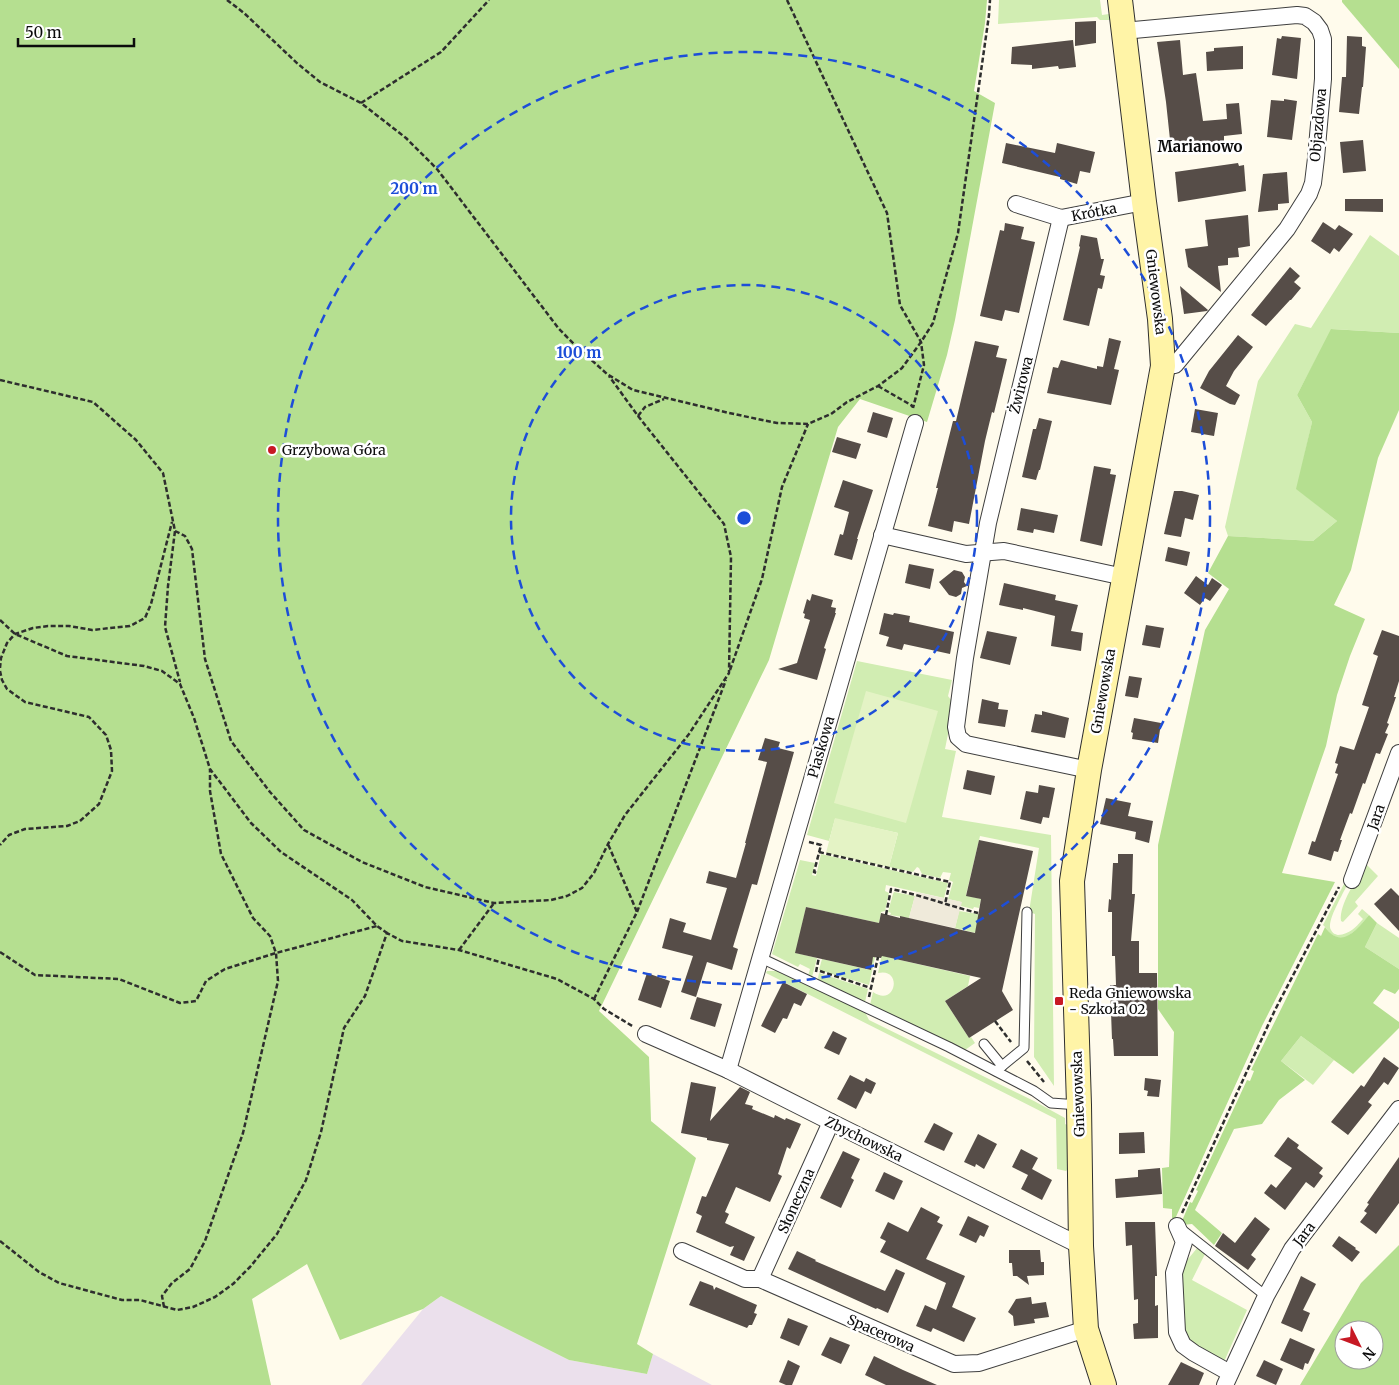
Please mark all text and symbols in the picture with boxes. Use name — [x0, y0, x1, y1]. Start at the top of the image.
scale bar — [18, 15, 134, 47]
text: 50 m — [25, 23, 62, 42]
street label: Objazdowa — [1306, 87, 1330, 163]
district label: Marianowo — [1158, 137, 1243, 156]
text: 200 m — [390, 179, 438, 198]
street label: Krótka — [1070, 199, 1119, 225]
street label: Gniewowska — [1142, 248, 1170, 336]
text: 100 m — [557, 343, 601, 362]
street label: Żwirowa — [1005, 354, 1037, 416]
place label: Grzybowa Góra — [282, 441, 386, 459]
marker: Grzybowa Góra — [266, 444, 278, 456]
centre of rings — [735, 509, 753, 527]
street label: Gniewowska — [1087, 647, 1119, 735]
street label: Piaskowa — [804, 713, 839, 780]
street label: Jara — [1363, 801, 1389, 833]
place label: Reda Gniewowska - Szkoła 02 — [1069, 984, 1192, 1018]
marker: Reda Gniewowska - Szkoła 02 — [1053, 995, 1065, 1007]
street label: Gniewowska — [1067, 1050, 1088, 1137]
street label: Zbychowska — [822, 1112, 906, 1166]
street label: Słoneczna — [774, 1165, 819, 1236]
street label: Jara — [1288, 1218, 1319, 1251]
street label: Spacerowa — [844, 1310, 918, 1356]
north arrow — [1334, 1320, 1384, 1370]
text: N — [1358, 1344, 1379, 1364]

